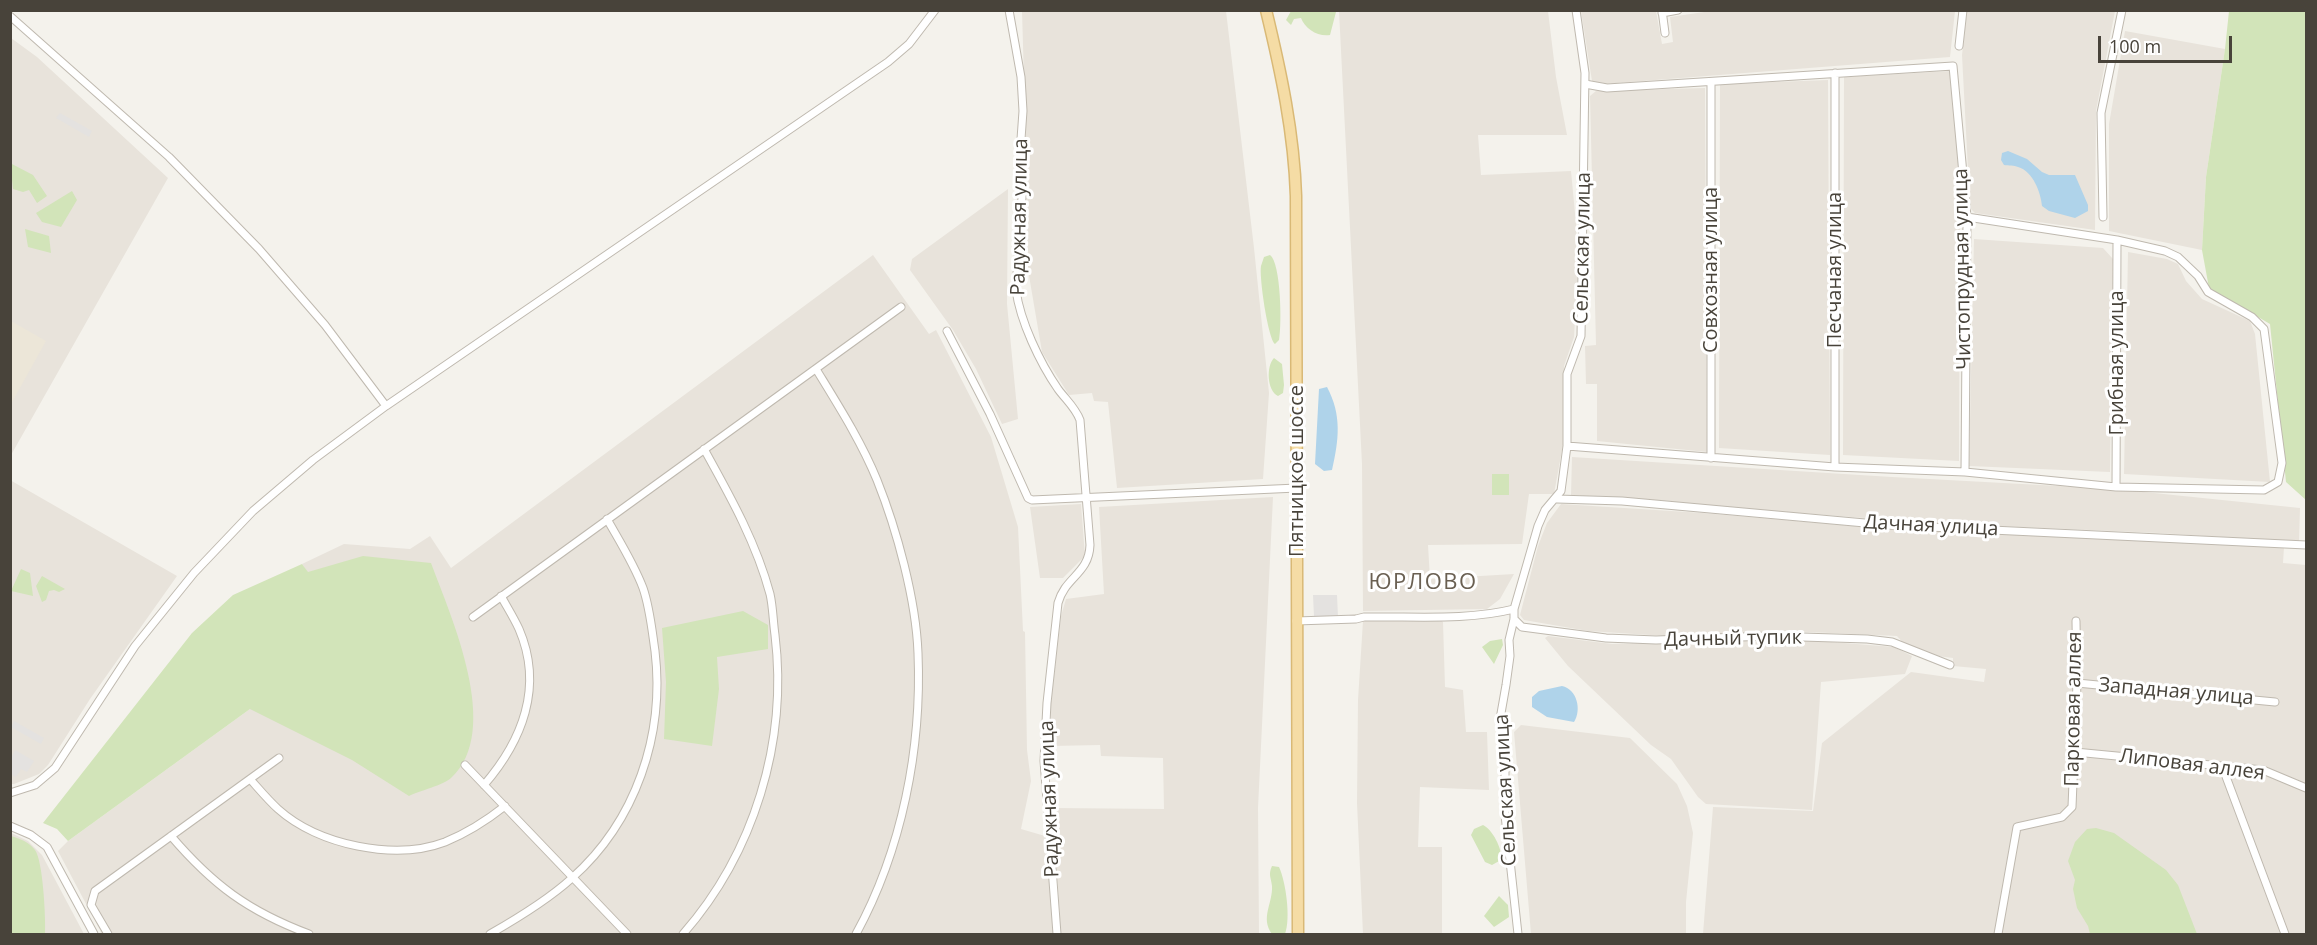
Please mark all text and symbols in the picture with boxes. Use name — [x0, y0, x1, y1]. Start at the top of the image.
scale bar — [2101, 24, 2234, 62]
text: 100 m — [2109, 34, 2161, 58]
street label: Радужная улица — [1007, 138, 1033, 296]
street label: Чистопрудная улица — [1949, 168, 1977, 370]
street label: Сельская улица — [1570, 172, 1596, 324]
street label: Совхозная улица — [1699, 187, 1723, 353]
street label: Песчаная улица — [1823, 192, 1847, 348]
street label: Грибная улица — [2105, 290, 2129, 436]
street label: Пятницкое шоссе — [1285, 385, 1309, 557]
street label: Дачная улица — [1863, 510, 1999, 542]
district label: ЮРЛОВО — [1368, 570, 1478, 596]
street label: Дачный тупик — [1664, 626, 1802, 652]
street label: Парковая аллея — [2061, 631, 2087, 787]
street label: Западная улица — [2097, 673, 2255, 711]
street label: Сельская улица — [1490, 713, 1522, 867]
street label: Радужная улица — [1035, 720, 1065, 878]
street label: Липовая аллея — [2118, 744, 2266, 786]

